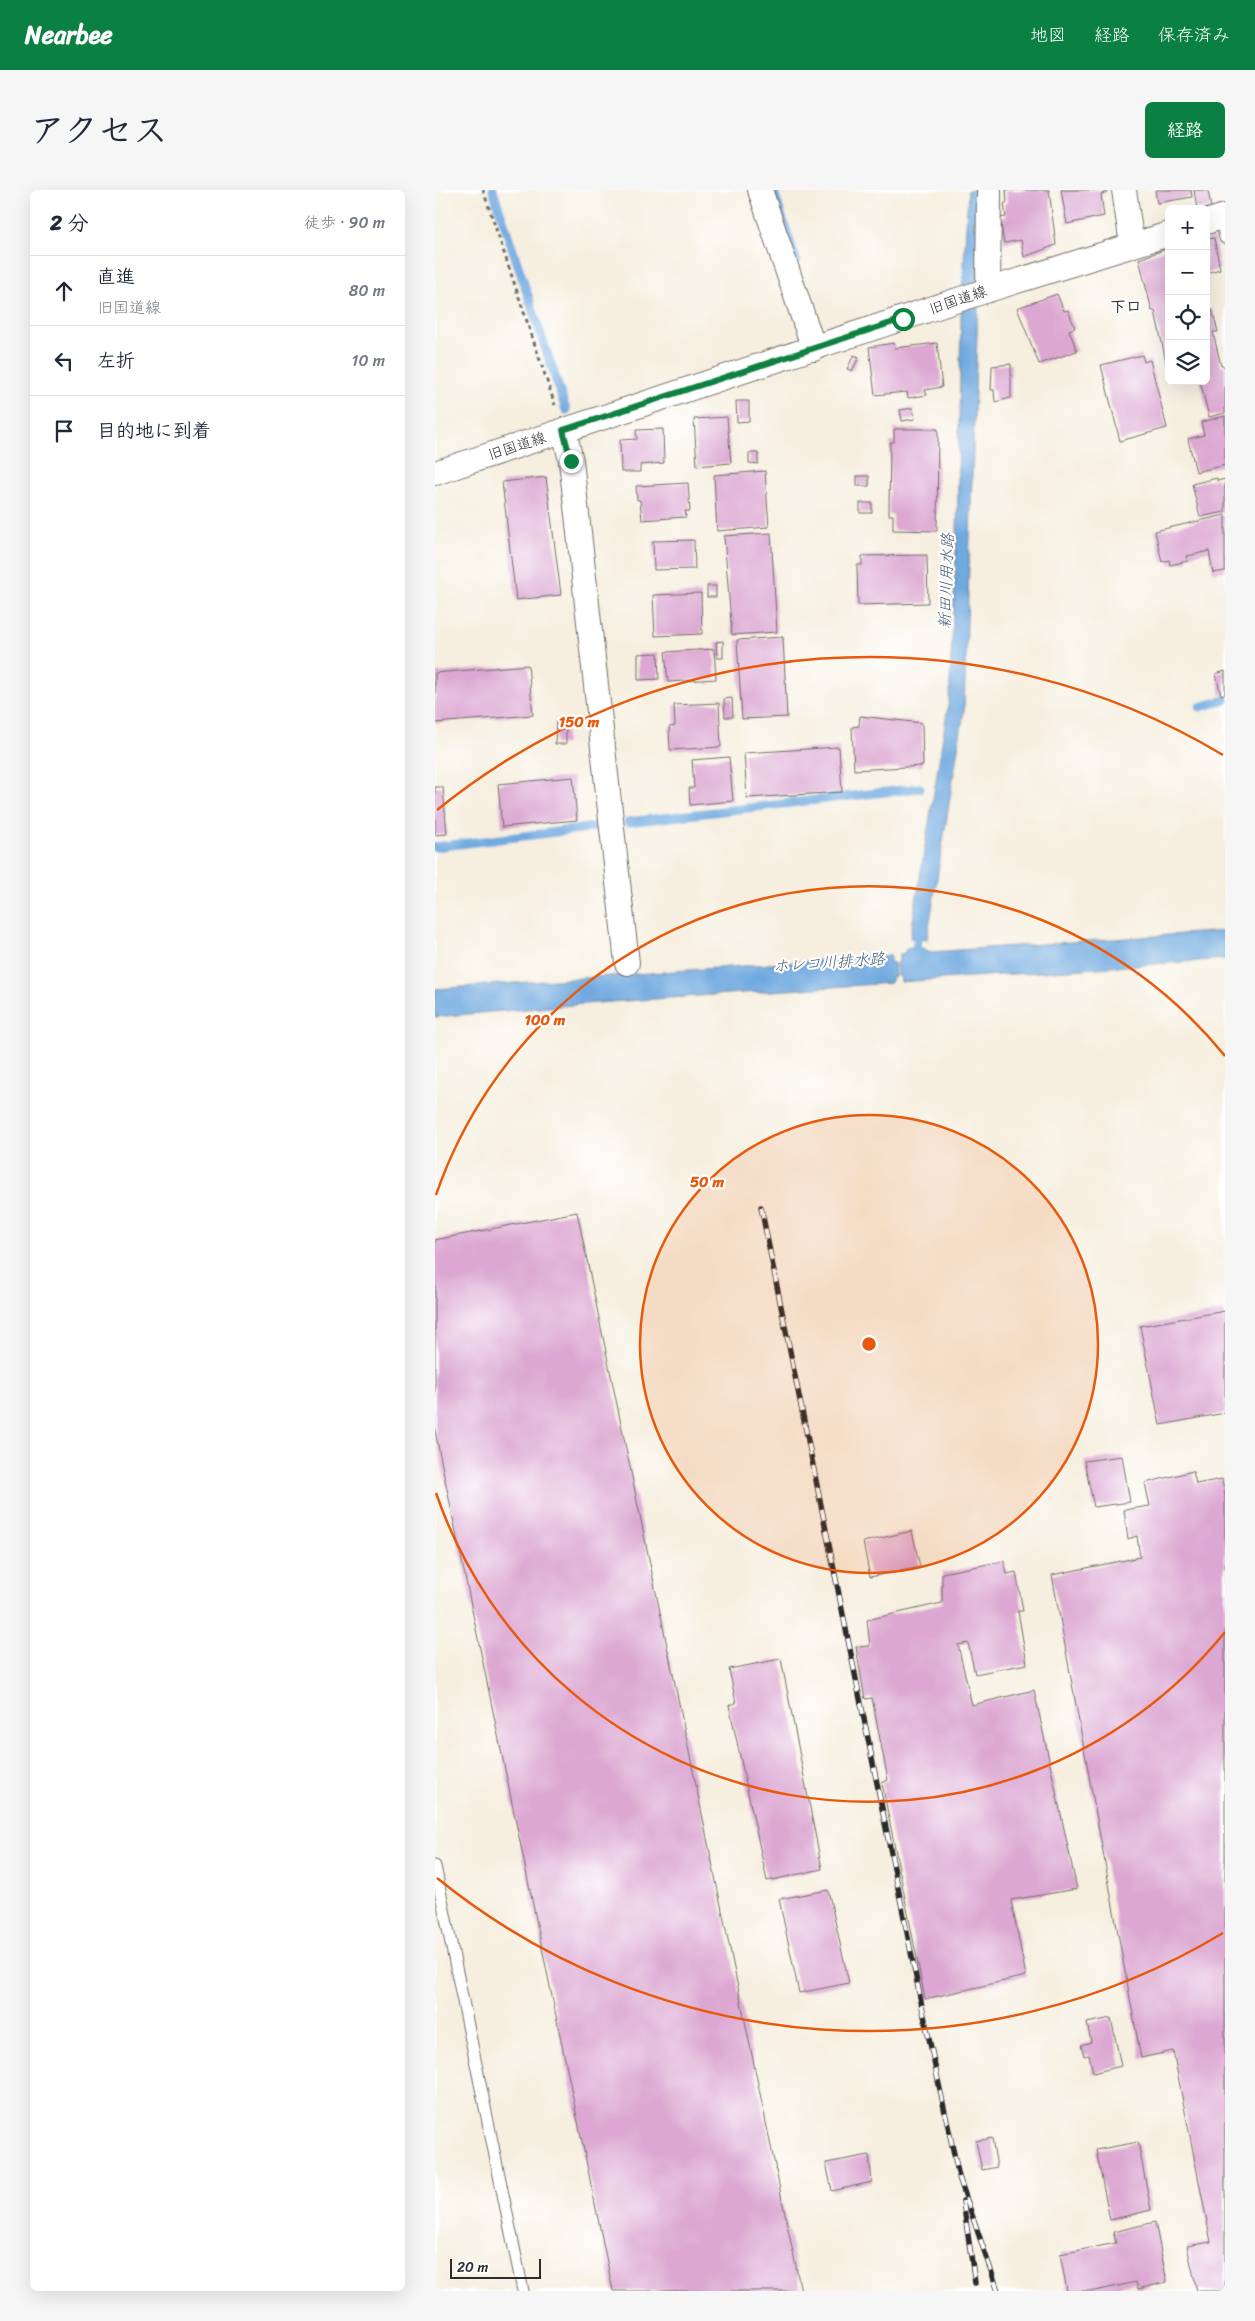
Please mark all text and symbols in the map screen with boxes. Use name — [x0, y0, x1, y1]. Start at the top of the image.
text: Nearbee — [25, 14, 113, 56]
text: 地図 — [1030, 19, 1066, 51]
text: 経路 — [1094, 19, 1130, 51]
text: 保存済み — [1158, 19, 1230, 51]
text: アクセス — [30, 99, 168, 161]
button: 経路 — [1145, 102, 1225, 158]
text: 2 分 — [50, 204, 89, 242]
map controls — [1165, 205, 1210, 385]
button: + — [1165, 205, 1210, 250]
text: 徒歩 · 90 m — [304, 208, 385, 237]
button: − — [1165, 250, 1210, 295]
text: 直進 — [97, 260, 135, 293]
text: 80 m — [349, 276, 385, 305]
icon: ahead — [50, 277, 78, 305]
street label: 旧国道線 — [925, 278, 991, 322]
district label: 下口 — [1110, 292, 1142, 321]
text: 旧国道線 — [97, 293, 161, 322]
button: locate — [1165, 295, 1210, 340]
route start — [892, 308, 915, 331]
button: layers — [1165, 340, 1210, 385]
text: 左折 — [97, 344, 135, 377]
text: 10 m — [352, 346, 385, 375]
icon: left — [50, 347, 78, 375]
text: 目的地に到着 — [97, 414, 211, 447]
icon: arrive — [50, 417, 78, 445]
street label: 旧国道線 — [484, 424, 550, 468]
route end — [560, 450, 583, 473]
water label: 新田川用水路 — [930, 532, 962, 629]
text: 150 m — [559, 709, 600, 735]
water label: ホレコ川排水路 — [772, 944, 887, 980]
text: 100 m — [525, 1007, 566, 1033]
text: 50 m — [690, 1169, 725, 1195]
centre of rings — [860, 1335, 878, 1353]
text: 20 m — [457, 2255, 488, 2280]
scale bar — [450, 2256, 541, 2279]

